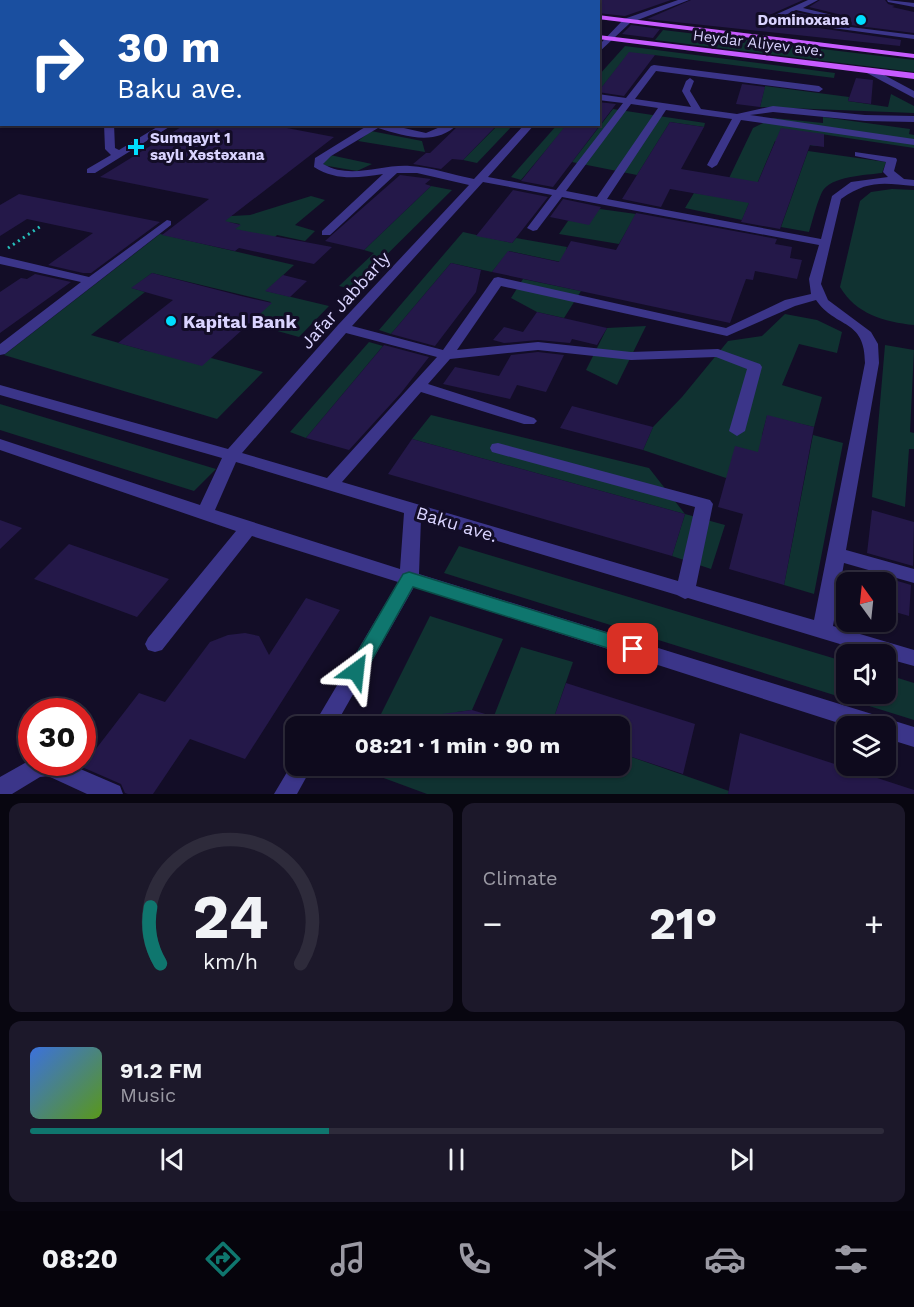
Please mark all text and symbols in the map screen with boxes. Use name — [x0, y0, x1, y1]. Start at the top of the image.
place label: Dominoxana — [757, 11, 849, 29]
marker: Dominoxana — [854, 13, 868, 27]
text: 30 m — [117, 23, 221, 72]
icon: right — [18, 24, 96, 102]
street label: Heydar Aliyev ave. — [692, 26, 824, 60]
text: Baku ave. — [117, 73, 243, 105]
place label: Sumqayıt 1 saylı Xəstəxana — [150, 129, 265, 164]
marker: Sumqayıt 1 saylı Xəstəxana — [127, 138, 145, 156]
street label: Jafar Jabbarly — [296, 246, 395, 353]
place label: Kapital Bank — [183, 311, 297, 332]
marker: Kapital Bank — [164, 314, 178, 328]
street label: Baku ave. — [414, 502, 500, 546]
north arrow — [836, 572, 896, 632]
map controls — [836, 572, 896, 776]
pin — [607, 623, 658, 674]
icon: arrive — [616, 632, 649, 665]
position arrow — [324, 639, 388, 703]
button: sound — [836, 644, 896, 704]
speed limit sign: 30 — [18, 698, 96, 776]
button: layers — [836, 716, 896, 776]
text: 08:21 · 1 min · 90 m — [355, 733, 560, 758]
text: Climate — [483, 866, 558, 890]
text: 24 — [192, 880, 269, 953]
text: 21° — [649, 897, 718, 950]
text: − — [483, 904, 502, 943]
text: + — [864, 904, 884, 943]
text: km/h — [203, 950, 258, 975]
text: 91.2 FM — [120, 1058, 202, 1083]
text: Music — [120, 1083, 176, 1107]
icon: previous — [156, 1143, 189, 1176]
icon: pause — [440, 1143, 473, 1176]
icon: next — [725, 1143, 758, 1176]
icon: directions — [202, 1238, 244, 1280]
icon: music — [327, 1238, 369, 1280]
icon: phone — [453, 1238, 495, 1280]
icon: climate — [579, 1238, 621, 1280]
icon: car — [704, 1238, 746, 1280]
icon: filters — [830, 1238, 872, 1280]
text: 08:20 — [42, 1243, 118, 1275]

